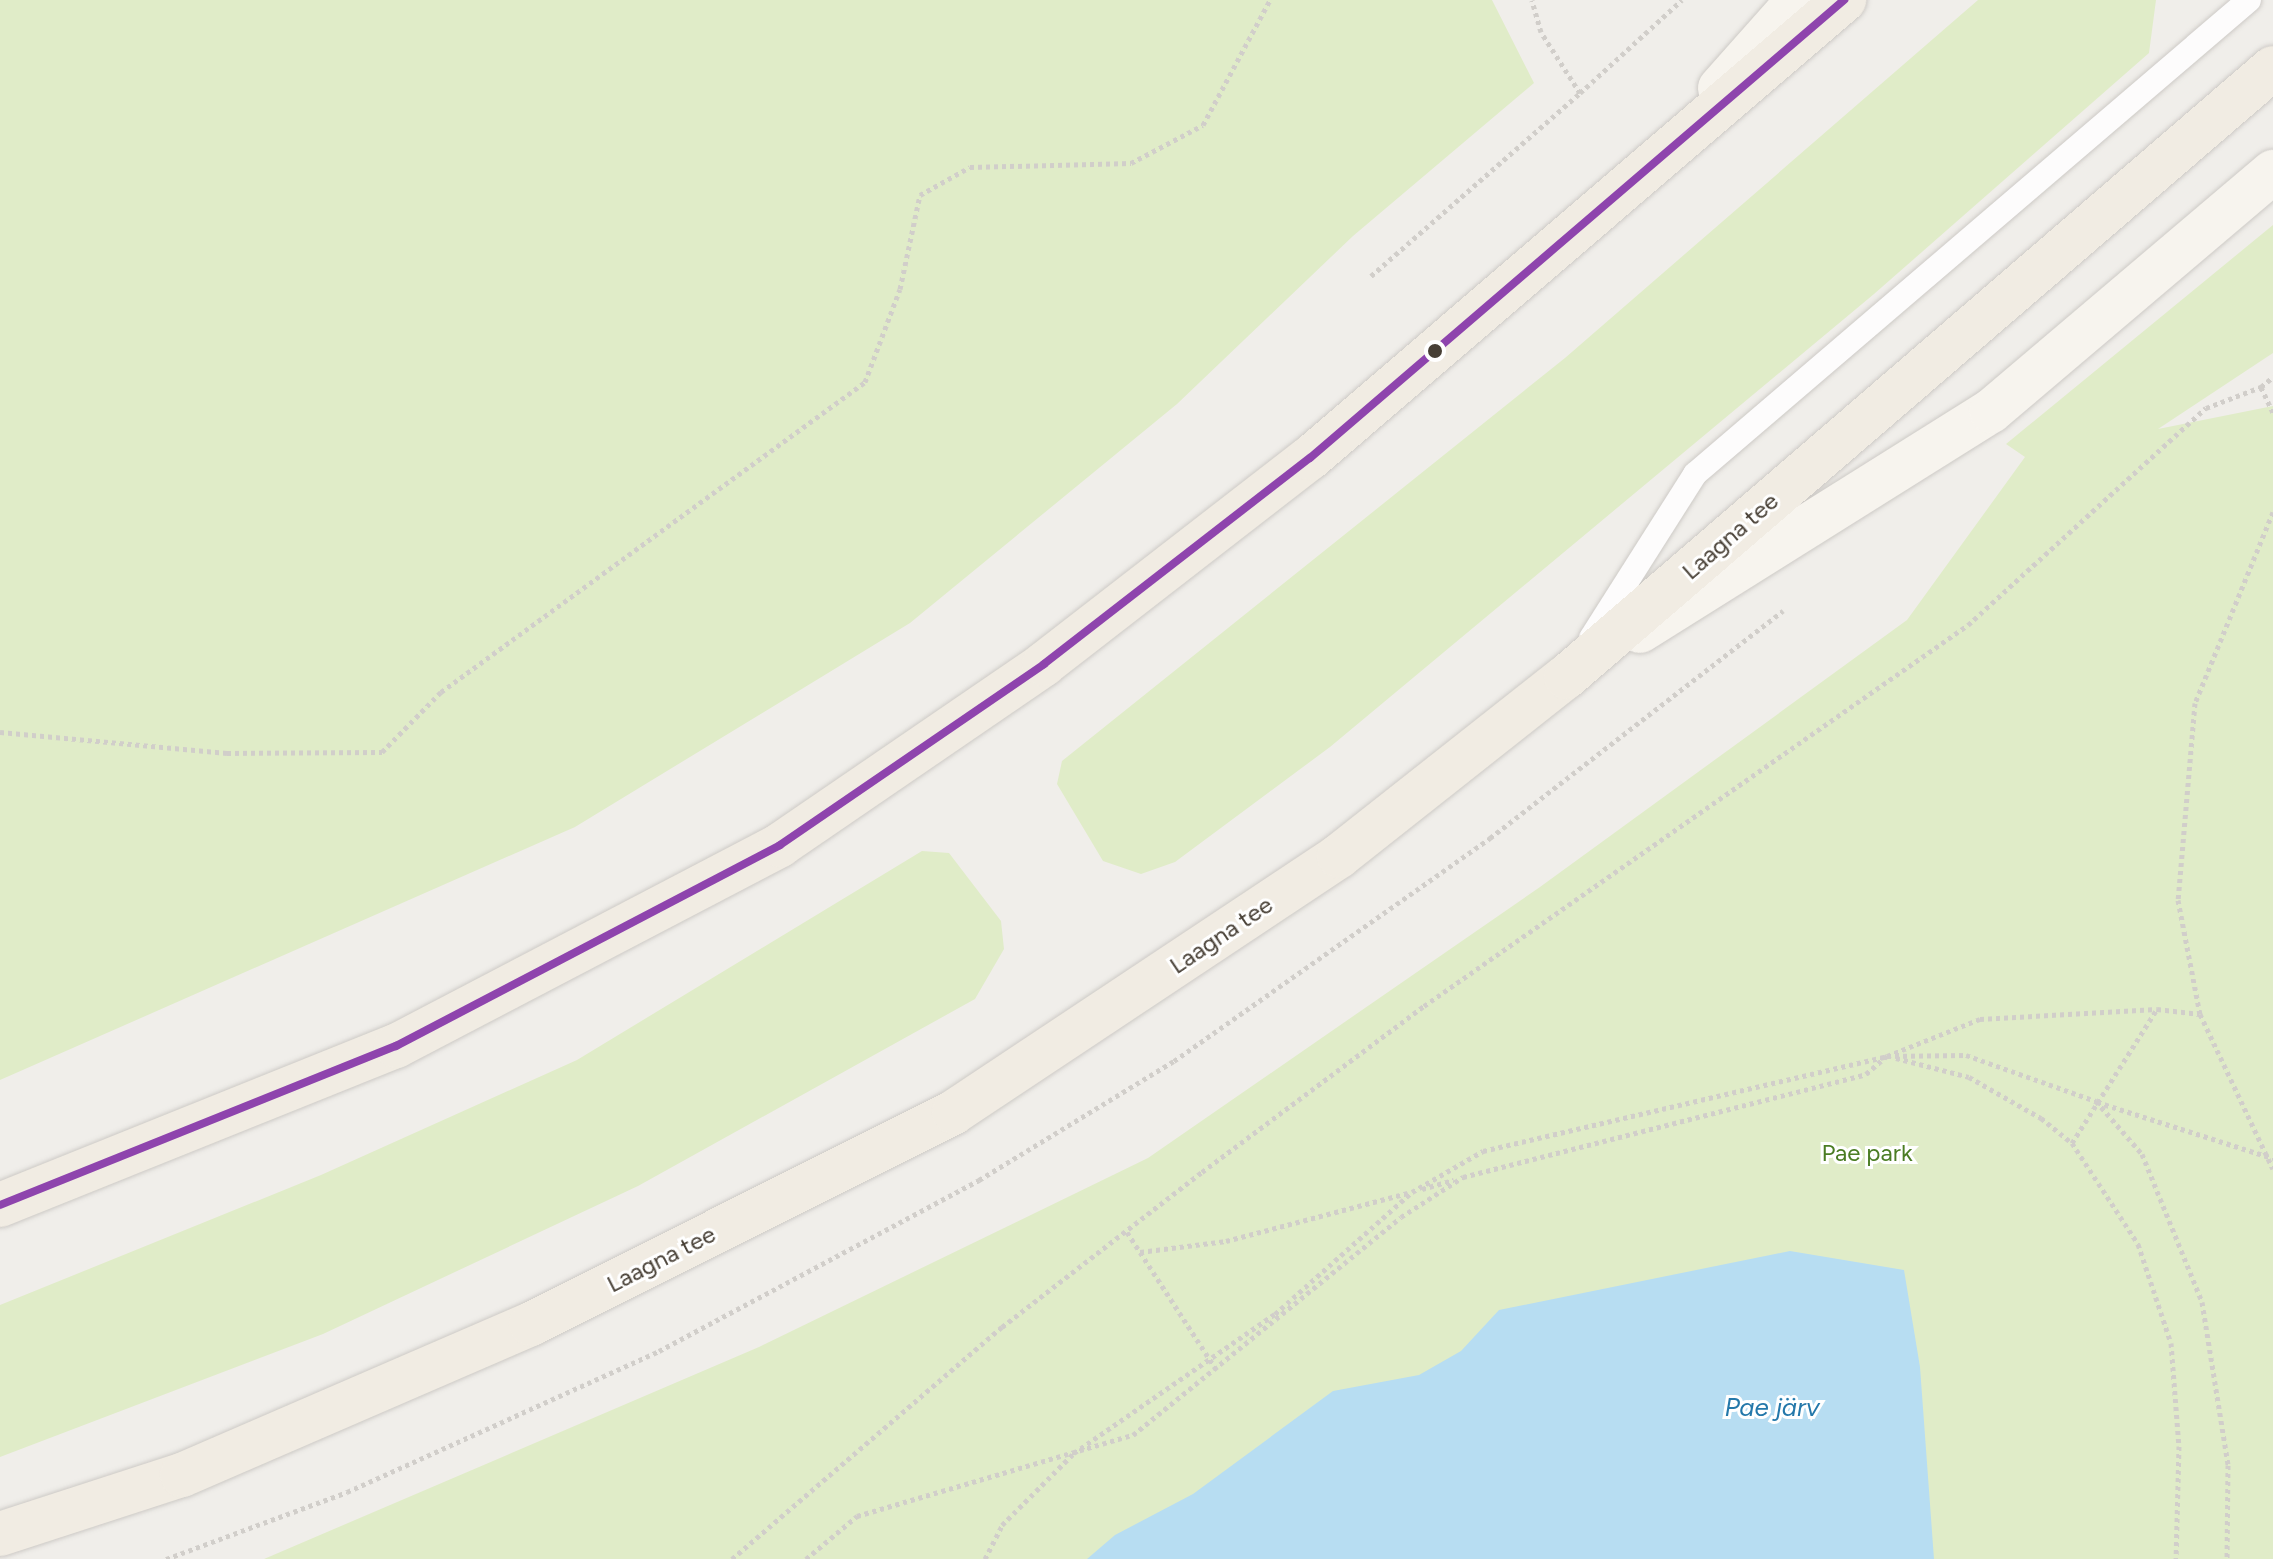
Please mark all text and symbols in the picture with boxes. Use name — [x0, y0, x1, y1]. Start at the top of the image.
unlabelled marker — [1427, 343, 1443, 359]
street label: Laagna tee — [1676, 486, 1784, 586]
street label: Laagna tee — [1164, 890, 1278, 980]
park label: Pae park — [1821, 1139, 1913, 1167]
street label: Laagna tee — [602, 1219, 720, 1299]
water label: Pae järv — [1724, 1392, 1820, 1424]

